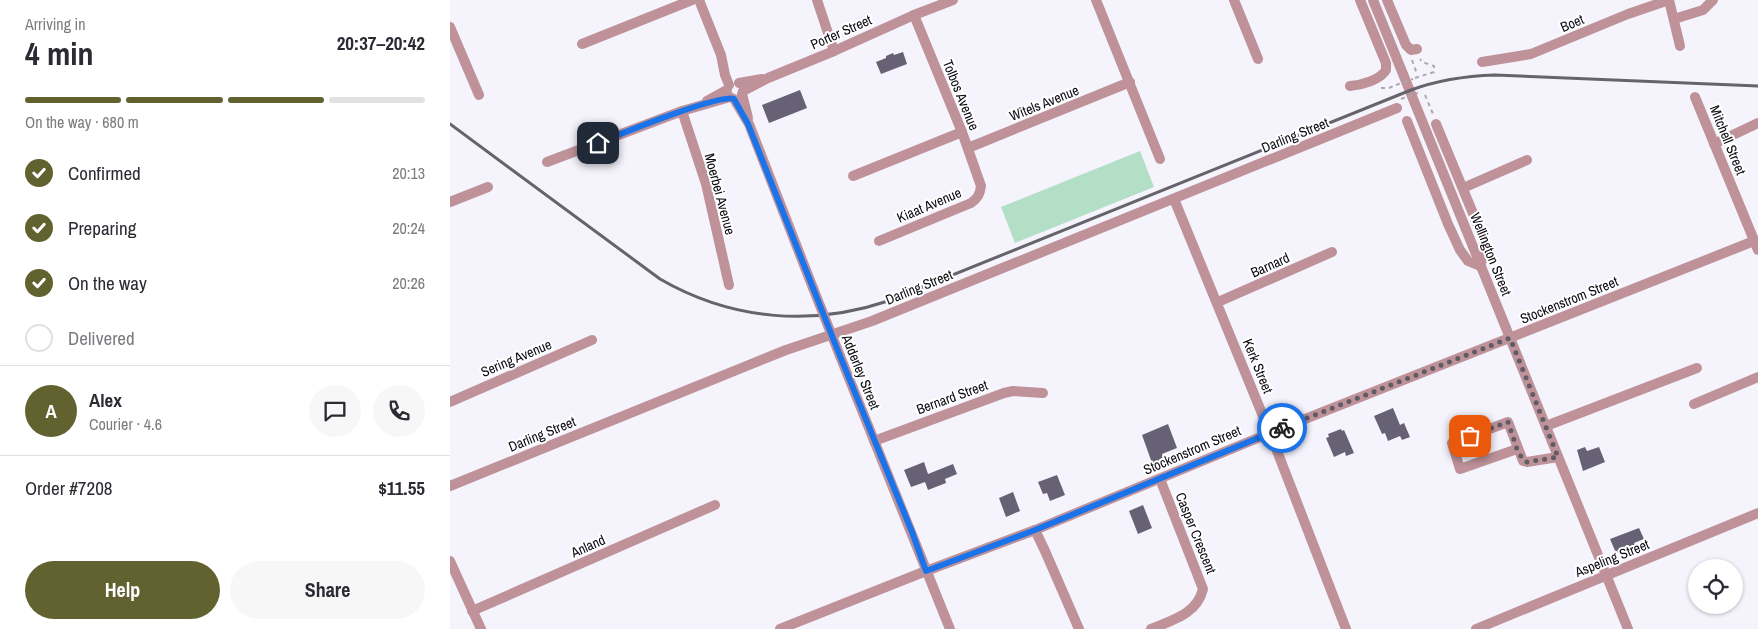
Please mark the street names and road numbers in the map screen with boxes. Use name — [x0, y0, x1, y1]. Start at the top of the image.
street label: Boet — [1558, 10, 1586, 36]
street label: Porter Street — [808, 11, 874, 53]
street label: Tolbos Avenue — [939, 57, 983, 133]
street label: Witels Avenue — [1007, 81, 1081, 125]
street label: Mitchell Street — [1706, 103, 1750, 177]
street label: Darling Street — [1259, 113, 1331, 157]
street label: Moerbei Avenue — [701, 151, 739, 237]
street label: Kiaat Avenue — [894, 183, 964, 227]
street label: Wellington Street — [1466, 210, 1516, 298]
street label: Barnard — [1248, 248, 1292, 282]
street label: Darling Street — [883, 265, 955, 309]
street label: Stockenstrom Street — [1517, 272, 1621, 328]
street label: Adderley Street — [837, 331, 884, 412]
street label: Sering Avenue — [478, 335, 554, 381]
street label: Kerk Street — [1239, 336, 1277, 396]
street label: Bernard Street — [914, 376, 990, 418]
street label: Darling Street — [506, 412, 578, 456]
street label: Stockenstrom Street — [1141, 421, 1243, 479]
street label: Casper Crescent — [1172, 490, 1220, 576]
street label: Anland — [567, 531, 608, 562]
street label: Aspeling Street — [1571, 535, 1652, 581]

